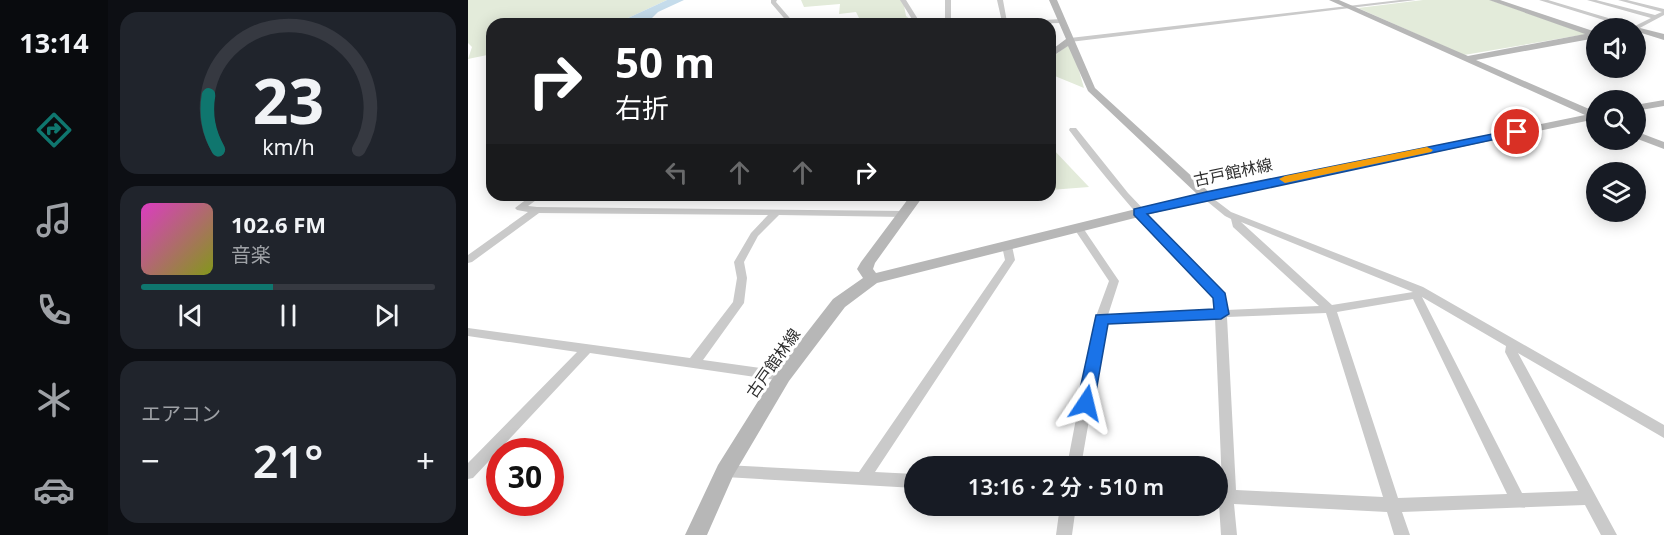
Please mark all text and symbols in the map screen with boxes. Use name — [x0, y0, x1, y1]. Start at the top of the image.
map controls — [1586, 18, 1646, 222]
button: sound — [1586, 18, 1646, 78]
text: 13:14 — [19, 24, 89, 61]
text: 50 m — [615, 33, 715, 90]
icon: right — [516, 42, 594, 120]
text: 23 — [252, 57, 324, 142]
text: 右折 — [615, 89, 669, 126]
button: search — [1586, 90, 1646, 150]
pin — [1491, 106, 1542, 157]
icon: directions — [33, 109, 75, 151]
icon: arrive — [1500, 115, 1533, 148]
text: km/h — [262, 133, 314, 162]
street label: 古戸館林線 — [1192, 153, 1274, 191]
icon: left — [660, 156, 693, 189]
icon: ahead — [723, 156, 756, 189]
icon: ahead — [786, 156, 819, 189]
icon: right — [849, 156, 882, 189]
button: layers — [1586, 162, 1646, 222]
icon: music — [33, 199, 75, 241]
text: 102.6 FM — [231, 209, 326, 239]
text: 音楽 — [231, 241, 271, 268]
icon: phone — [33, 289, 75, 331]
icon: previous — [174, 299, 207, 332]
icon: pause — [272, 299, 305, 332]
icon: next — [370, 299, 403, 332]
street label: 古戸館林線 — [741, 324, 805, 402]
position arrow — [1054, 371, 1118, 435]
icon: climate — [33, 379, 75, 421]
text: エアコン — [141, 400, 221, 427]
text: 21° — [253, 430, 323, 491]
text: − — [141, 438, 160, 483]
text: + — [416, 438, 435, 483]
speed limit sign: 30 — [486, 438, 564, 516]
icon: car — [33, 469, 75, 511]
text: 13:16 · 2 分 · 510 m — [968, 471, 1164, 501]

